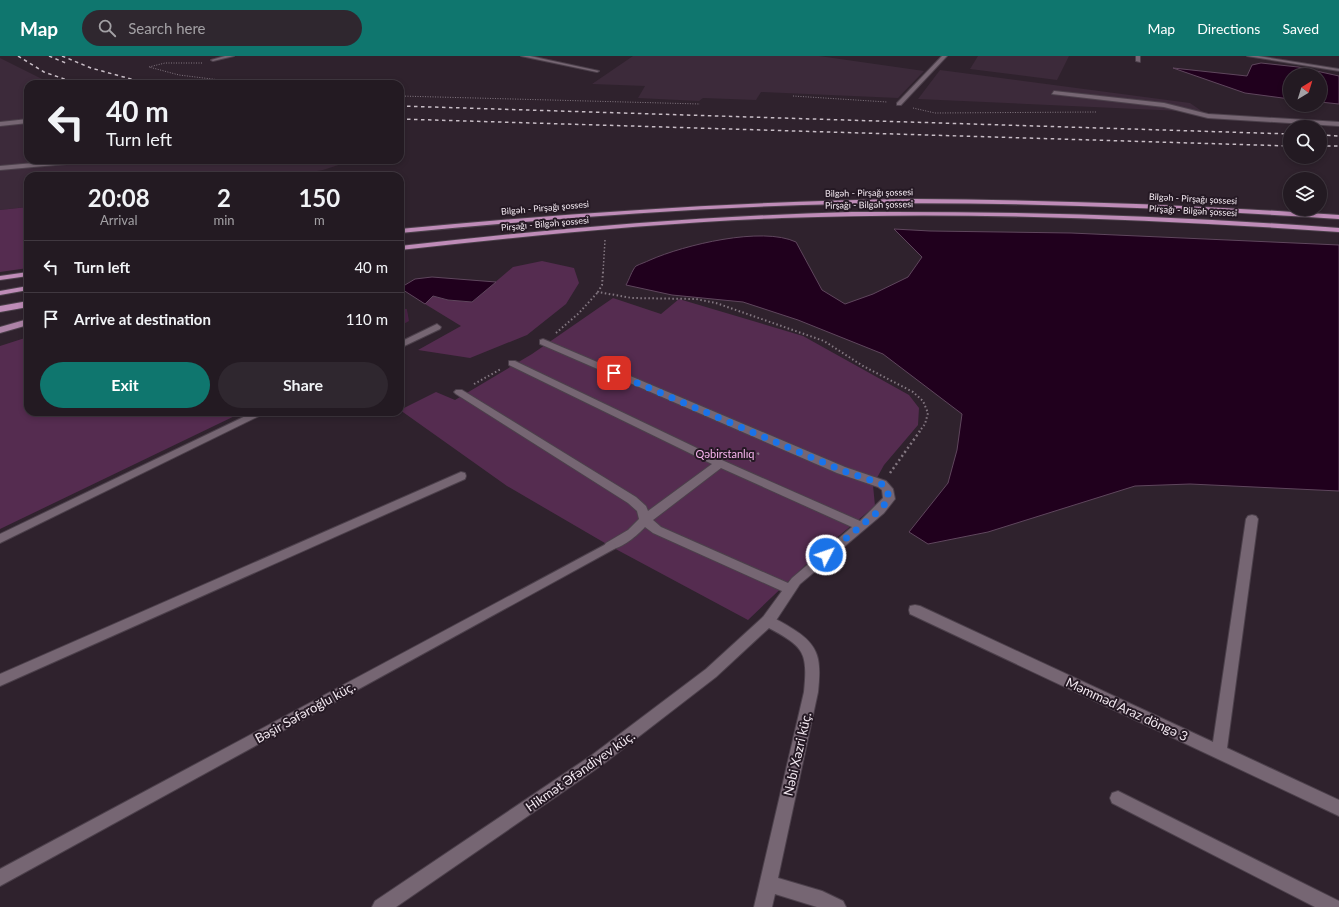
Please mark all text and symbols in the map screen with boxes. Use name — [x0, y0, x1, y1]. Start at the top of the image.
search box — [82, 10, 362, 46]
text: Map — [20, 17, 58, 40]
icon: search — [96, 17, 118, 39]
text: Search here — [128, 19, 206, 37]
text: Map — [1148, 20, 1175, 37]
text: Directions — [1197, 20, 1260, 37]
text: Saved — [1282, 20, 1319, 37]
north arrow — [1283, 68, 1327, 112]
map controls — [1283, 68, 1327, 216]
text: 40 m — [106, 94, 169, 128]
icon: left — [40, 96, 92, 148]
button: search — [1283, 120, 1327, 164]
text: Turn left — [106, 128, 172, 150]
button: layers — [1283, 172, 1327, 216]
text: 20:08 — [88, 183, 150, 212]
text: 2 — [217, 183, 231, 212]
text: 150 — [298, 183, 340, 212]
street label: Bilgəh - Pirşağı şossesi — [825, 186, 913, 199]
street label: Bilgəh - Pirşağı şossesi — [1149, 191, 1237, 206]
street label: Bilgəh - Pirşağı şossesi — [500, 198, 589, 217]
street label: Pirşağı - Bilgəh şossesi — [825, 198, 913, 211]
street label: Pirşağı - Bilgəh şossesi — [1149, 203, 1237, 218]
text: Arrival — [100, 212, 137, 228]
text: min — [214, 212, 235, 228]
text: m — [314, 212, 325, 228]
street label: Pirşağı - Bilgəh şossesi — [500, 214, 589, 233]
icon: left — [40, 256, 62, 278]
text: Turn left — [74, 258, 130, 276]
text: 40 m — [354, 258, 388, 276]
icon: arrive — [40, 308, 62, 330]
text: Arrive at destination — [74, 310, 211, 328]
text: 110 m — [346, 310, 388, 328]
pin — [597, 356, 631, 390]
button: Exit — [40, 362, 210, 408]
button: Share — [218, 362, 388, 408]
icon: arrive — [603, 362, 625, 384]
park label: Qəbirstanlıq — [695, 447, 755, 460]
position arrow — [805, 534, 847, 576]
street label: Məmməd Araz döngə 3 — [1064, 674, 1190, 744]
street label: Bəşir Səfəroğlu küç. — [252, 678, 358, 746]
street label: Nəbi Xəzri küç. — [780, 711, 814, 797]
street label: Hikmət Əfəndiyev küç. — [522, 727, 638, 815]

